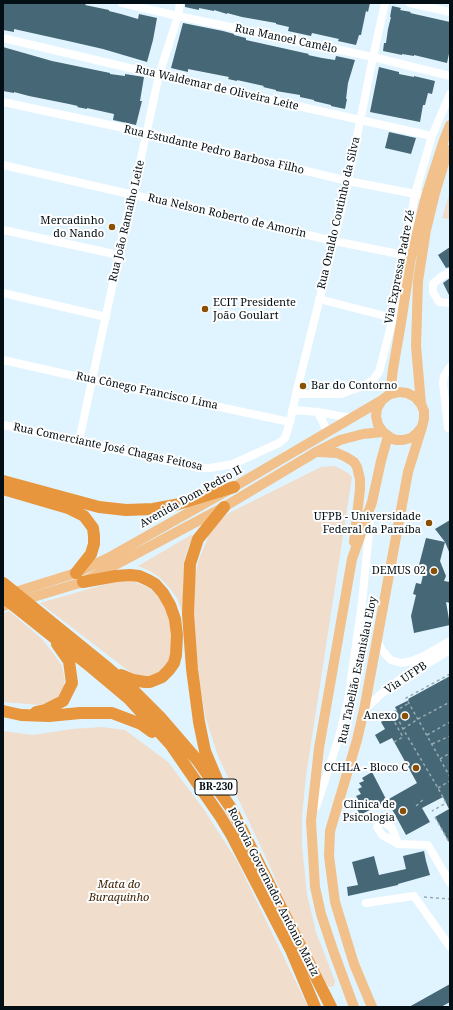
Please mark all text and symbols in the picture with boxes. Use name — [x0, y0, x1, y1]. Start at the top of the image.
street label: Rua Manoel Camêlo — [234, 22, 338, 56]
street label: Rua Waldemar de Oliveira Leite — [134, 63, 300, 113]
street label: Rua Estudante Pedro Barbosa Filho — [123, 123, 305, 177]
street label: Rua Onaldo Coutinho da Silva — [315, 135, 363, 291]
street label: Rua João Ramalho Leite — [107, 159, 147, 283]
street label: Rua Nelson Roberto de Amorin — [146, 191, 308, 241]
street label: Via Expressa Padre Zé — [382, 209, 418, 325]
place label: Mercadinho do Nando — [40, 214, 104, 240]
marker: Mercadinho do Nando — [107, 222, 117, 232]
place label: ECIT Presidente João Goulart — [213, 296, 296, 322]
marker: ECIT Presidente João Goulart — [200, 304, 210, 314]
street label: Rua Cônego Francisco Lima — [75, 370, 219, 412]
place label: Bar do Contorno — [311, 379, 397, 393]
marker: Bar do Contorno — [298, 381, 308, 391]
street label: Rua Comerciante José Chagas Feitosa — [12, 420, 204, 474]
street label: Avenida Dom Pedro II — [137, 463, 245, 531]
place label: UFPB - Universidade Federal da Paraíba — [314, 510, 421, 536]
marker: UFPB - Universidade Federal da Paraíba — [424, 518, 434, 528]
place label: DEMUS 02 — [372, 564, 426, 578]
marker: DEMUS 02 — [429, 566, 439, 576]
street label: Rua Tabelião Estanislau Eloy — [336, 595, 380, 745]
street label: Via UFPB — [382, 659, 430, 697]
place label: Anexo — [364, 709, 397, 723]
marker: Anexo — [400, 711, 410, 721]
place label: CCHLA - Bloco C — [324, 761, 408, 775]
marker: CCHLA - Bloco C — [411, 763, 421, 773]
road number: BR-230 — [195, 779, 237, 795]
place label: Clinica de Psicologia — [343, 798, 395, 824]
street label: Rodovia Governador Antônio Mariz — [225, 806, 321, 978]
marker: Clinica de Psicologia — [398, 806, 408, 816]
park label: Mata do Buraquinho — [89, 878, 149, 904]

